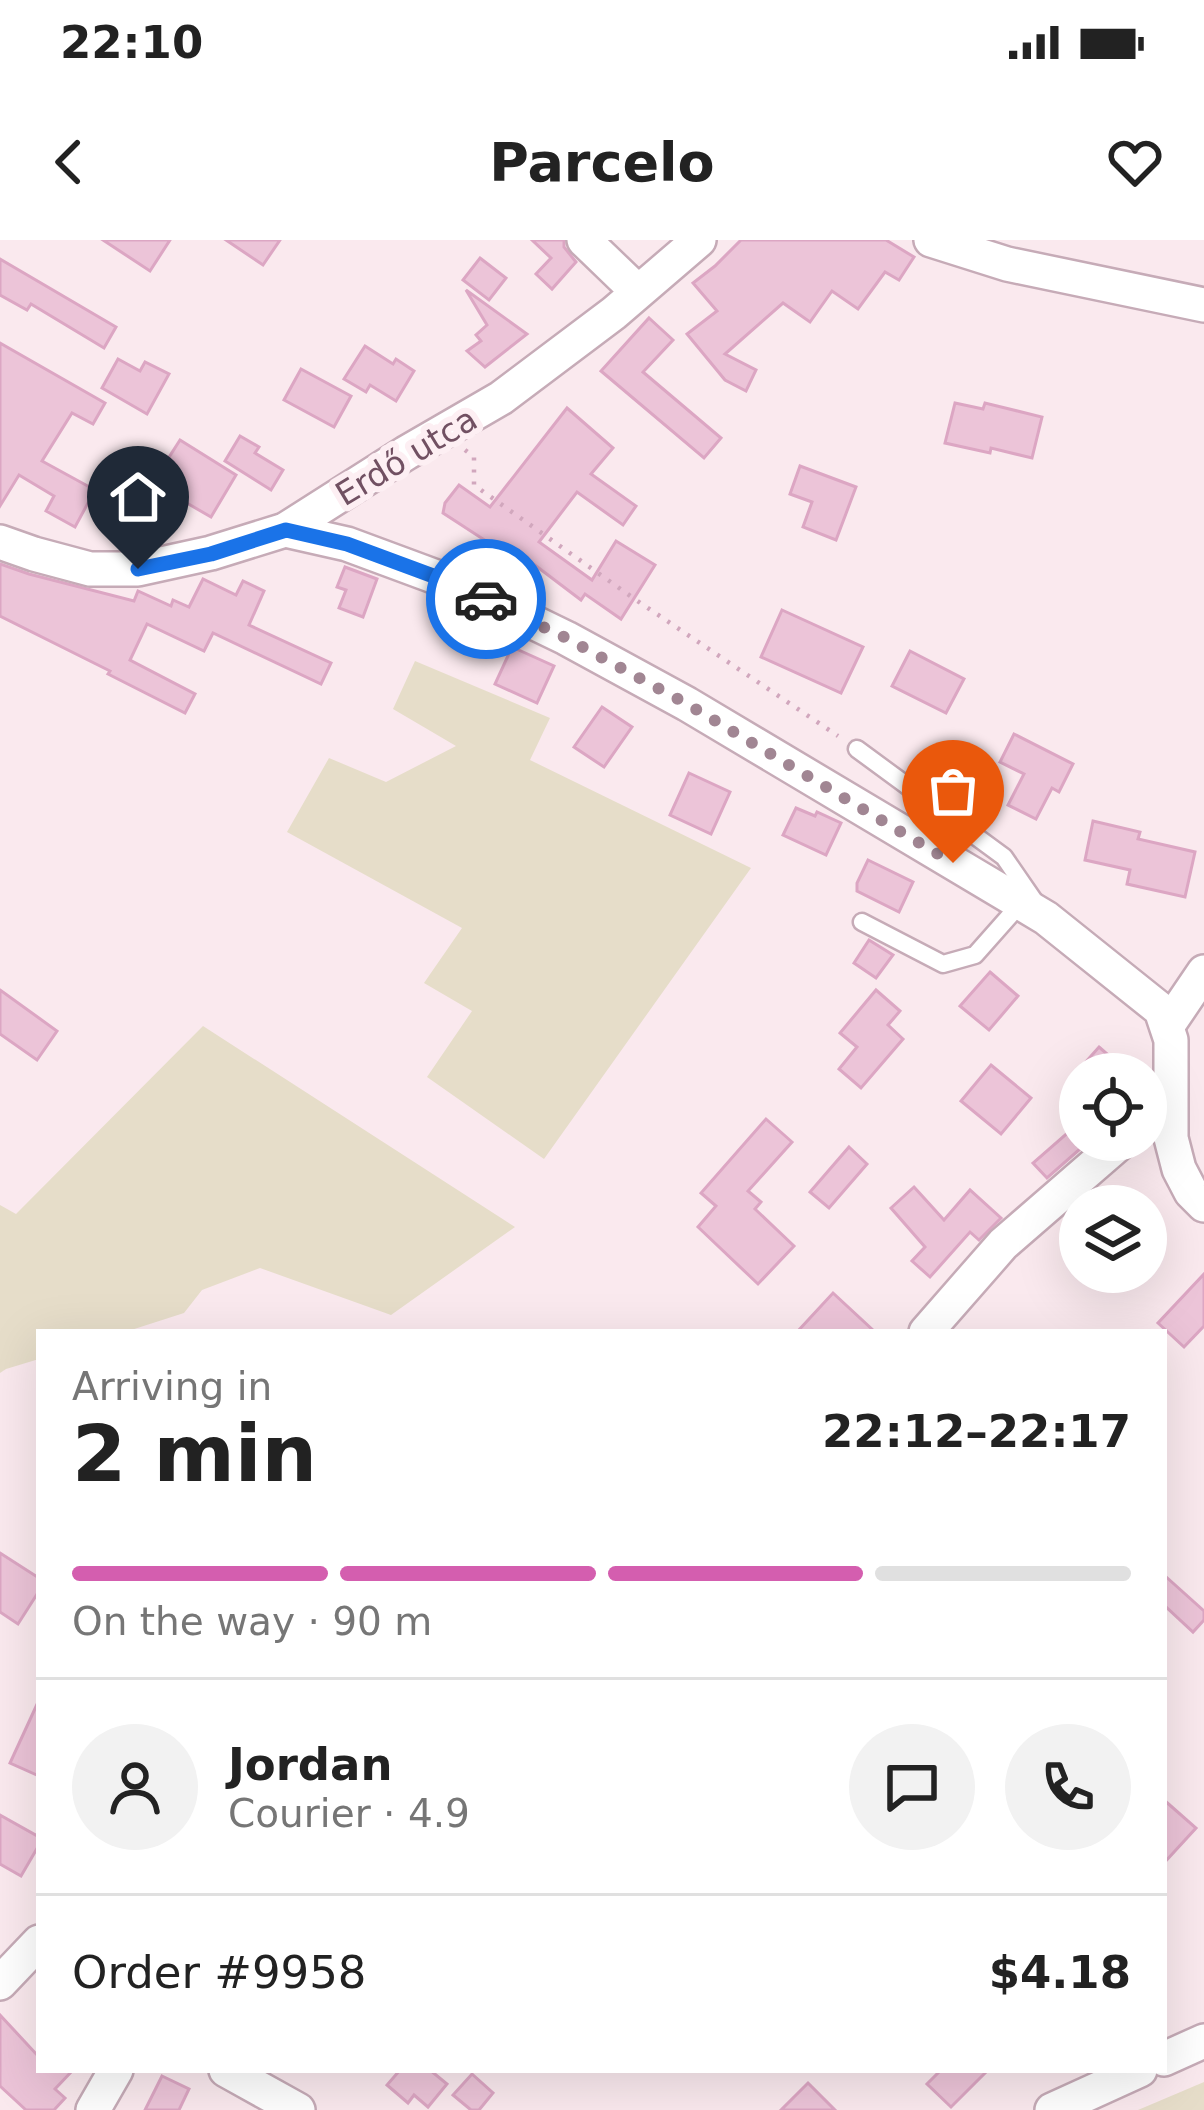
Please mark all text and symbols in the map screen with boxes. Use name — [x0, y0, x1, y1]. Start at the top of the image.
text: 22:10 — [60, 16, 203, 69]
icon: back — [36, 129, 102, 195]
icon: heart — [1102, 129, 1168, 195]
text: Parcelo — [489, 131, 715, 194]
street label: Erdő utca — [329, 399, 484, 514]
pin — [87, 446, 189, 569]
icon: home — [105, 464, 171, 530]
courier — [426, 539, 546, 659]
icon: car — [453, 566, 519, 632]
pin — [902, 740, 1004, 863]
icon: bag — [920, 758, 986, 824]
map controls — [1059, 1053, 1167, 1293]
button: locate — [1059, 1053, 1167, 1161]
button: layers — [1059, 1185, 1167, 1293]
text: Arriving in — [72, 1364, 272, 1409]
text: 22:12–22:17 — [822, 1405, 1131, 1458]
text: 2 min — [72, 1409, 317, 1499]
text: On the way · 90 m — [72, 1599, 432, 1644]
button: person — [72, 1724, 198, 1850]
button: chat — [849, 1724, 975, 1850]
button: phone — [1005, 1724, 1131, 1850]
text: Jordan — [228, 1738, 392, 1791]
text: Courier · 4.9 — [228, 1791, 470, 1836]
text: Order #9958 — [72, 1946, 366, 1999]
text: $4.18 — [989, 1946, 1131, 1999]

